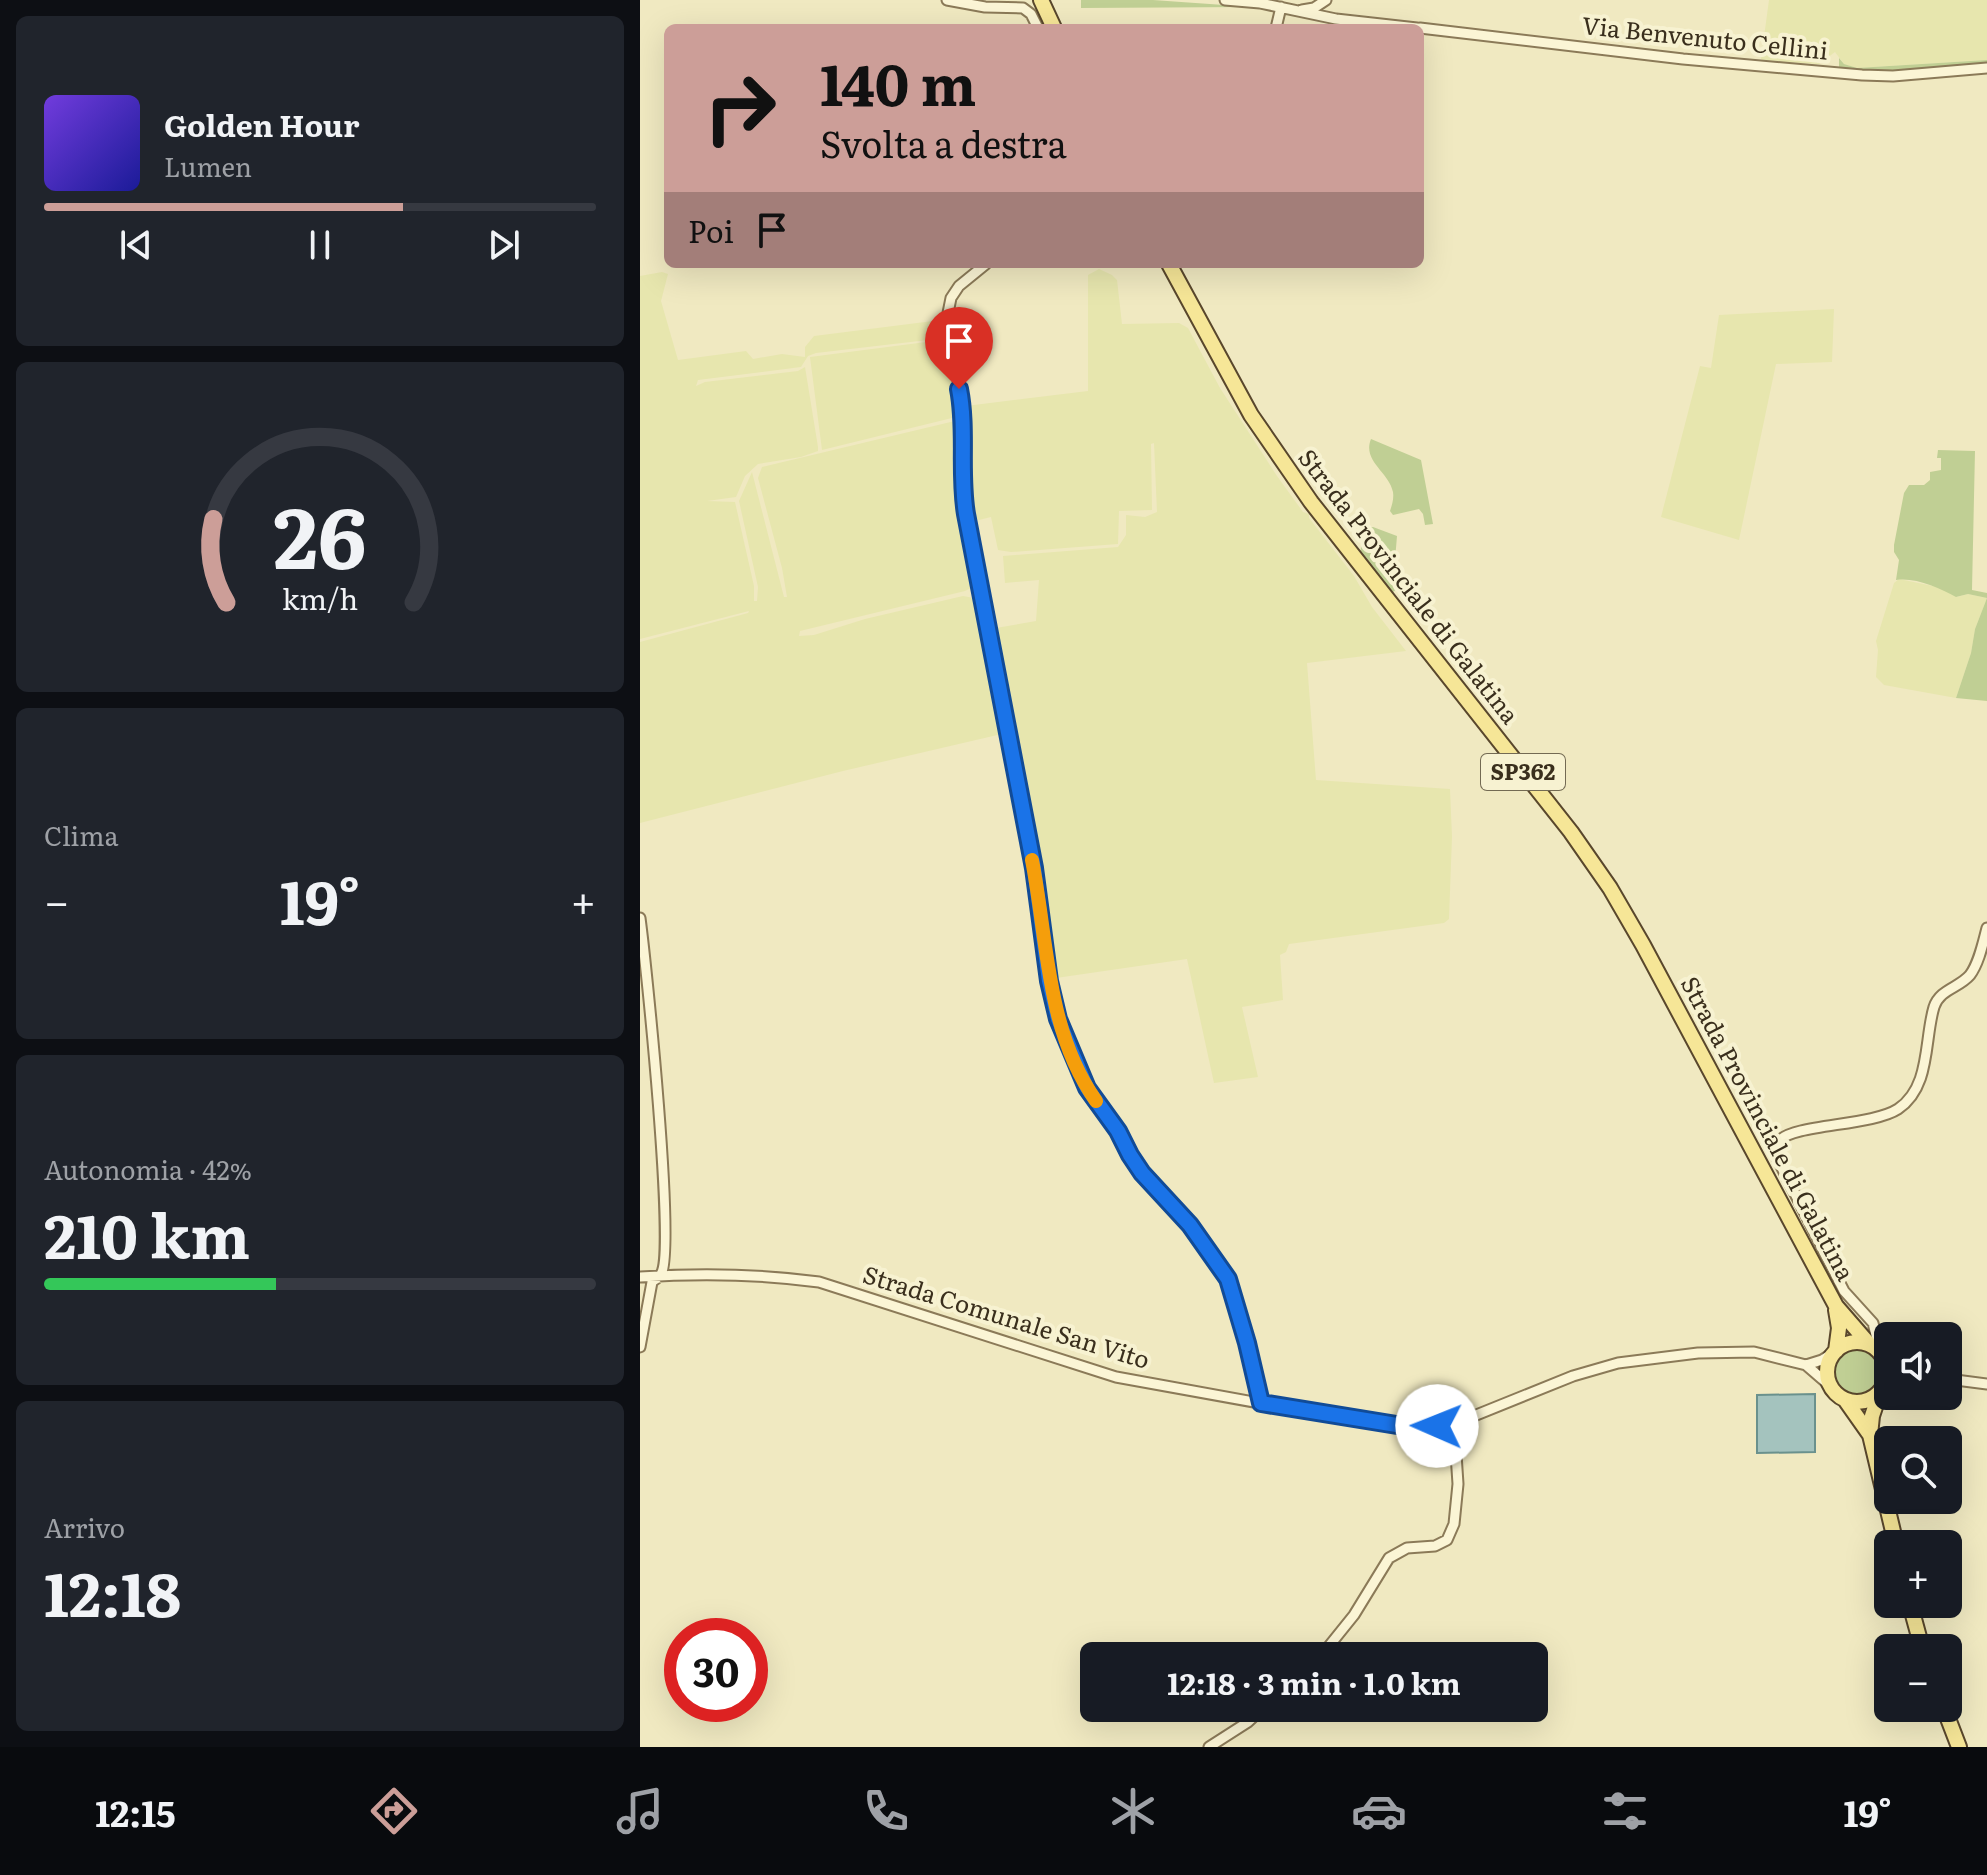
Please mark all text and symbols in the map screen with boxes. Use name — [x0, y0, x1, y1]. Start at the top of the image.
street label: Via Benvenuto Cellini — [1581, 6, 1830, 67]
text: 140 m — [820, 40, 976, 123]
icon: right — [688, 56, 792, 160]
text: Golden Hour — [164, 102, 359, 146]
text: Svolta a destra — [820, 116, 1067, 169]
text: Lumen — [164, 146, 252, 185]
text: Poi — [688, 208, 734, 252]
icon: arrive — [750, 208, 794, 252]
icon: previous — [114, 223, 158, 267]
icon: pause — [298, 223, 342, 267]
icon: next — [482, 223, 526, 267]
pin — [925, 307, 993, 389]
icon: arrive — [937, 319, 981, 363]
street label: Strada Provinciale di Galatina — [1291, 441, 1529, 730]
text: 26 — [273, 471, 367, 595]
text: km/h — [282, 576, 358, 619]
road number: SP362 — [1481, 754, 1565, 790]
text: Clima — [44, 815, 119, 854]
text: 19° — [280, 854, 360, 943]
text: − — [44, 866, 70, 932]
text: + — [570, 866, 596, 932]
street label: Strada Provinciale di Galatina — [1674, 969, 1865, 1286]
text: Autonomia · 42% — [44, 1149, 252, 1188]
text: 210 km — [44, 1188, 250, 1277]
street label: Strada Comunale San Vito — [859, 1255, 1154, 1376]
map controls — [1874, 1322, 1962, 1722]
button: sound — [1874, 1322, 1962, 1410]
position arrow — [1395, 1384, 1479, 1468]
button: search — [1874, 1426, 1962, 1514]
text: Arrivo — [44, 1507, 125, 1546]
button: + — [1874, 1530, 1962, 1618]
text: 12:18 — [44, 1546, 181, 1635]
speed limit sign: 30 — [664, 1618, 768, 1722]
button: − — [1874, 1634, 1962, 1722]
text: 12:18 · 3 min · 1.0 km — [1167, 1660, 1461, 1704]
icon: directions — [366, 1783, 422, 1839]
icon: music — [612, 1783, 668, 1839]
icon: phone — [858, 1783, 914, 1839]
icon: climate — [1105, 1783, 1161, 1839]
icon: car — [1351, 1783, 1407, 1839]
icon: filters — [1597, 1783, 1653, 1839]
text: 12:15 — [95, 1785, 176, 1838]
text: 19° — [1843, 1785, 1892, 1838]

